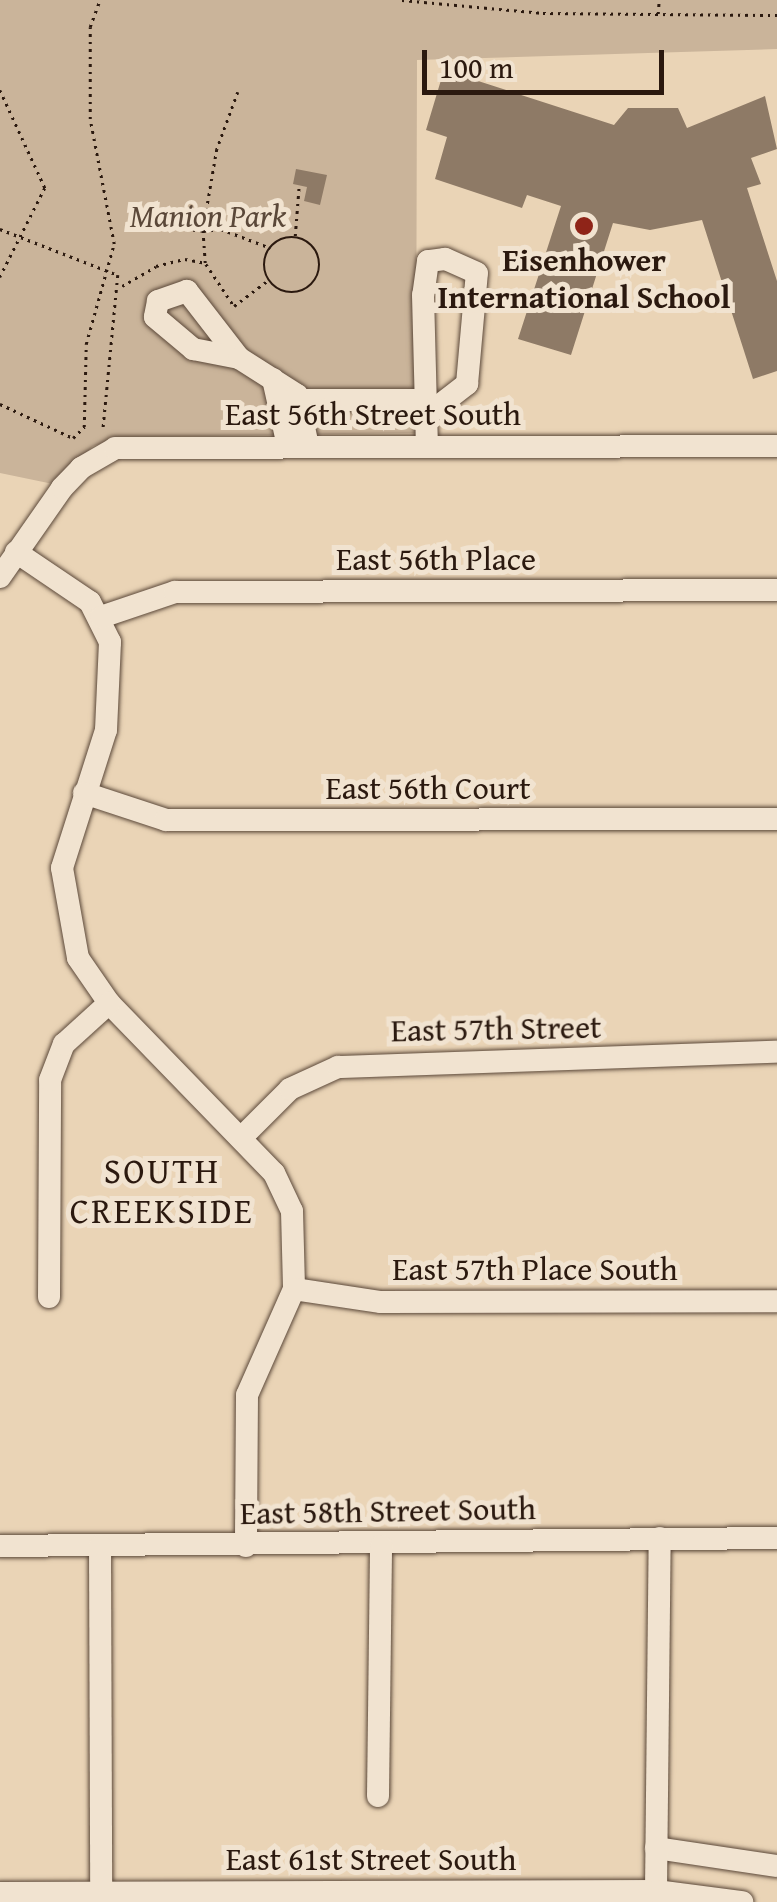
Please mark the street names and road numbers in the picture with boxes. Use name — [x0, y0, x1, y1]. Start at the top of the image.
street label: East 56th Street South — [225, 395, 521, 433]
street label: East 56th Place — [336, 540, 536, 578]
street label: East 56th Court — [326, 769, 530, 807]
street label: East 57th Street — [390, 1008, 602, 1050]
street label: East 57th Place South — [392, 1250, 678, 1288]
street label: East 58th Street South — [240, 1489, 536, 1533]
street label: East 61st Street South — [226, 1840, 516, 1878]

